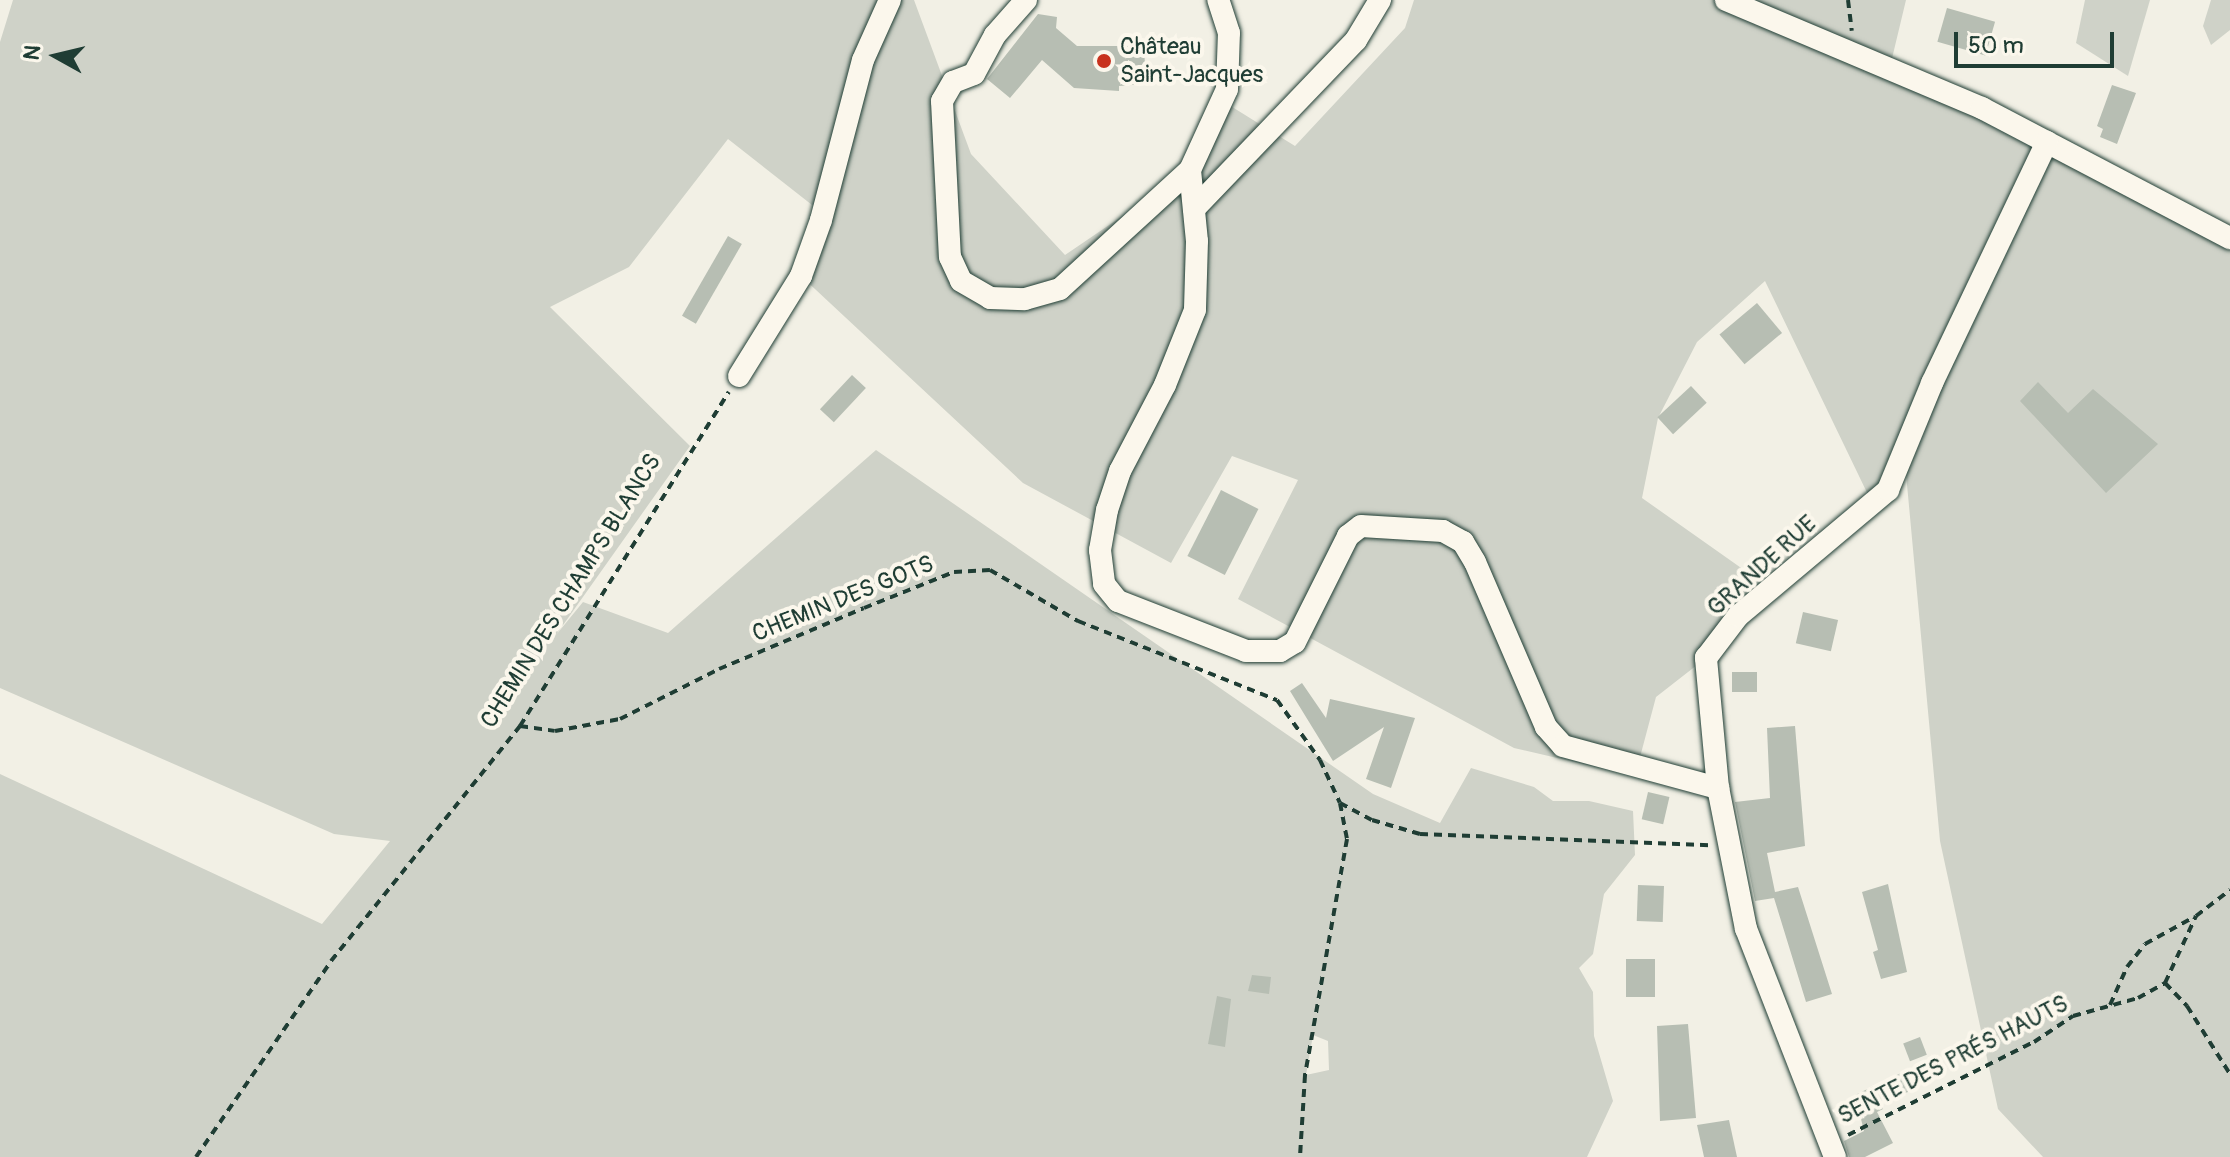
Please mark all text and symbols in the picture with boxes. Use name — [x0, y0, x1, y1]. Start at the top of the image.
north arrow — [16, 16, 96, 96]
scale bar — [1958, 16, 2118, 66]
text: 50 m — [1968, 31, 2024, 60]
place label: Château Saint-Jacques — [1120, 33, 1263, 89]
text: N — [17, 43, 47, 62]
marker: Château Saint-Jacques — [1095, 52, 1113, 70]
street label: CHEMIN DES CHAMPS BLANCS — [475, 449, 667, 733]
street label: GRANDE RUE — [1702, 510, 1822, 622]
street label: CHEMIN DES GOTS — [748, 549, 938, 649]
street label: SENTE DES PRÉS HAUTS — [1833, 989, 2073, 1131]

